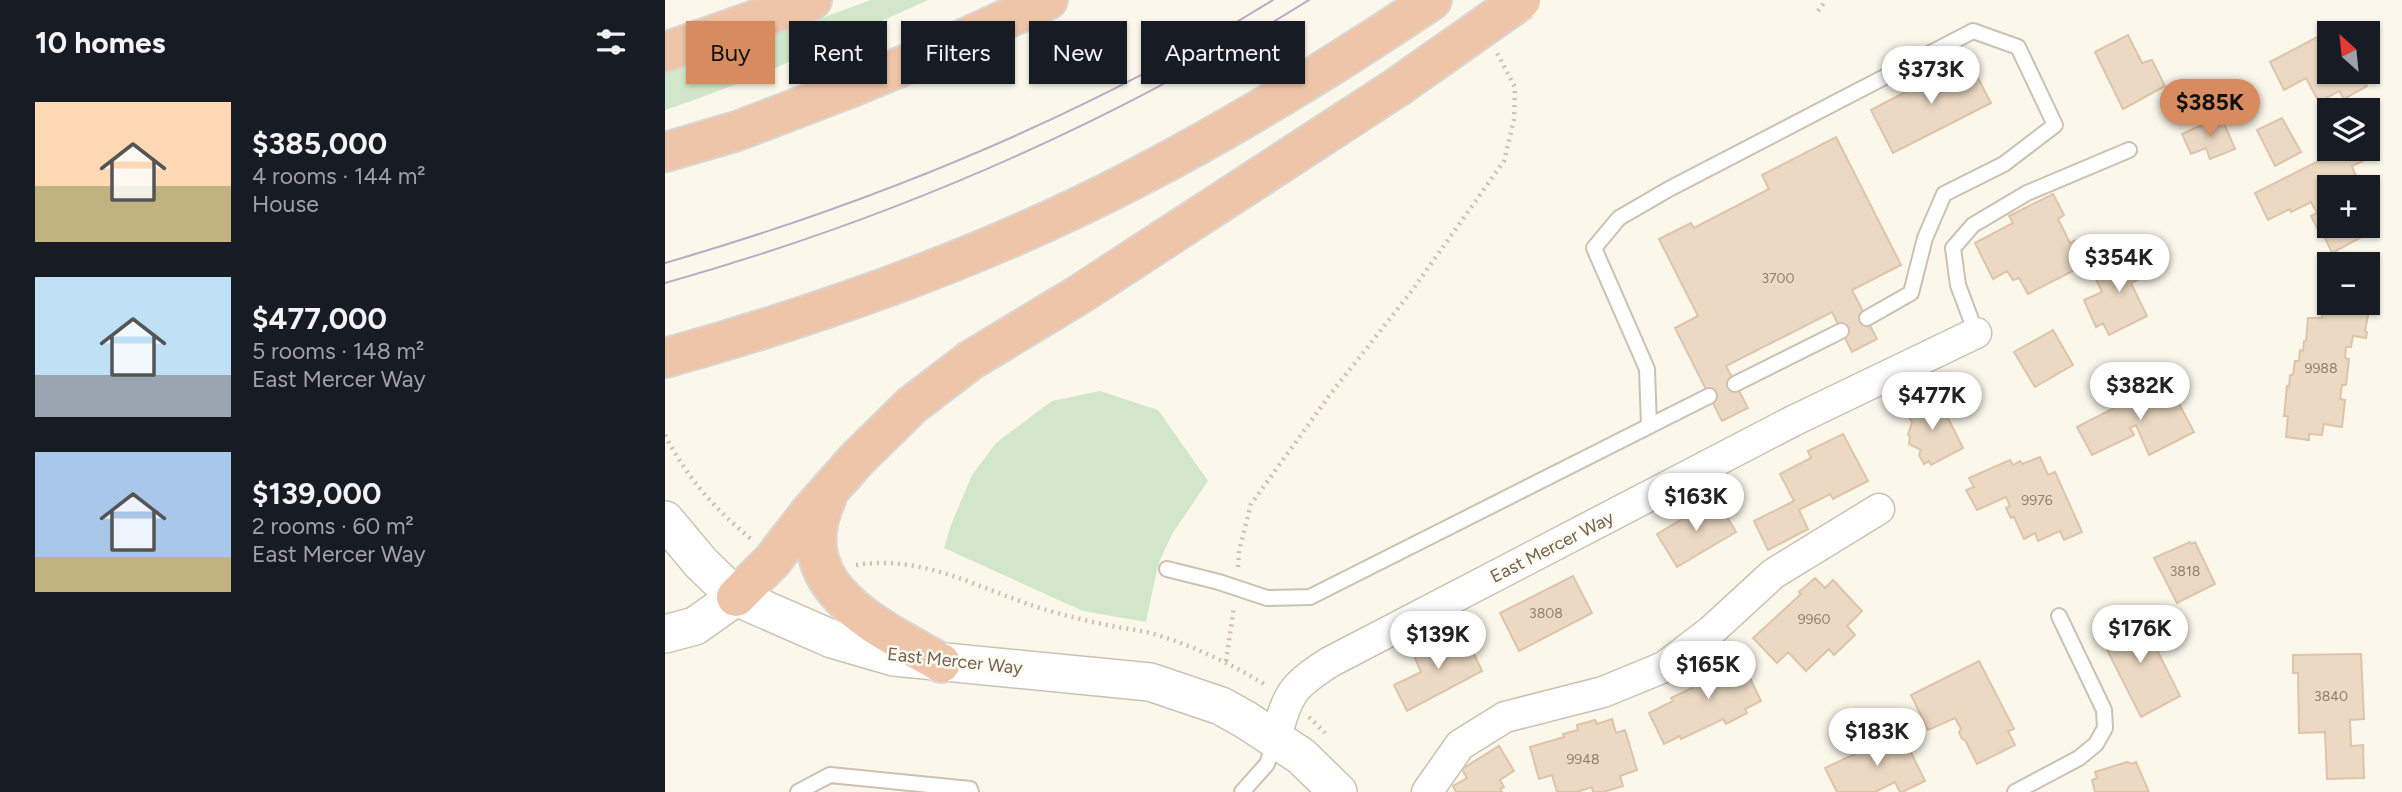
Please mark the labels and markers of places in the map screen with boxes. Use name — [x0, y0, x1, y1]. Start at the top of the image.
pin: $373K — [1882, 46, 1980, 106]
pin: $385K — [2161, 80, 2259, 139]
pin: $354K — [2070, 234, 2168, 294]
pin: $382K — [2091, 362, 2189, 422]
pin: $477K — [1883, 372, 1981, 432]
pin: $163K — [1647, 474, 1745, 533]
pin: $176K — [2091, 606, 2189, 665]
pin: $139K — [1389, 612, 1487, 671]
pin: $165K — [1659, 642, 1757, 701]
pin: $183K — [1828, 708, 1926, 768]

